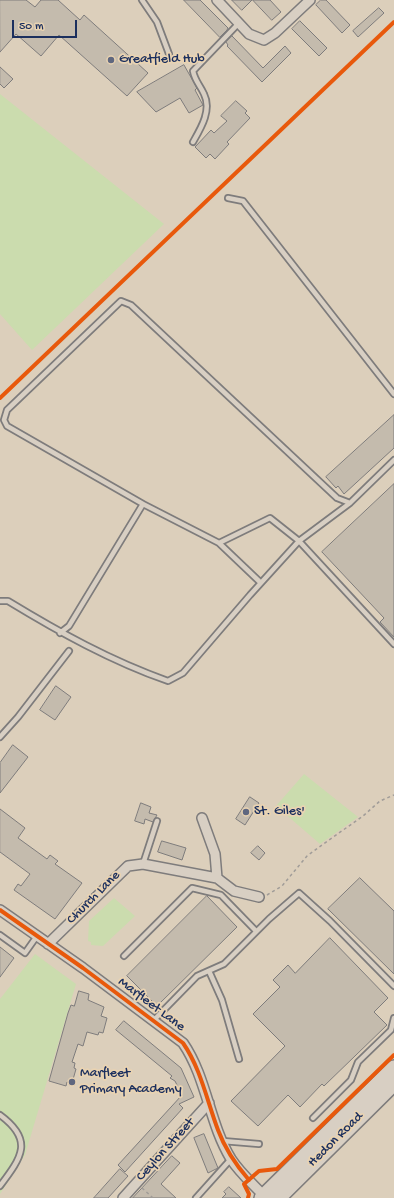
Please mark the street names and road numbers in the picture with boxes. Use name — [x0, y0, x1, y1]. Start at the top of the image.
street label: Church Lane — [64, 868, 124, 928]
street label: Marfleet Lane — [114, 974, 188, 1036]
street label: Hedon Road — [305, 1109, 367, 1171]
street label: Ceylon Street — [133, 1115, 199, 1185]

